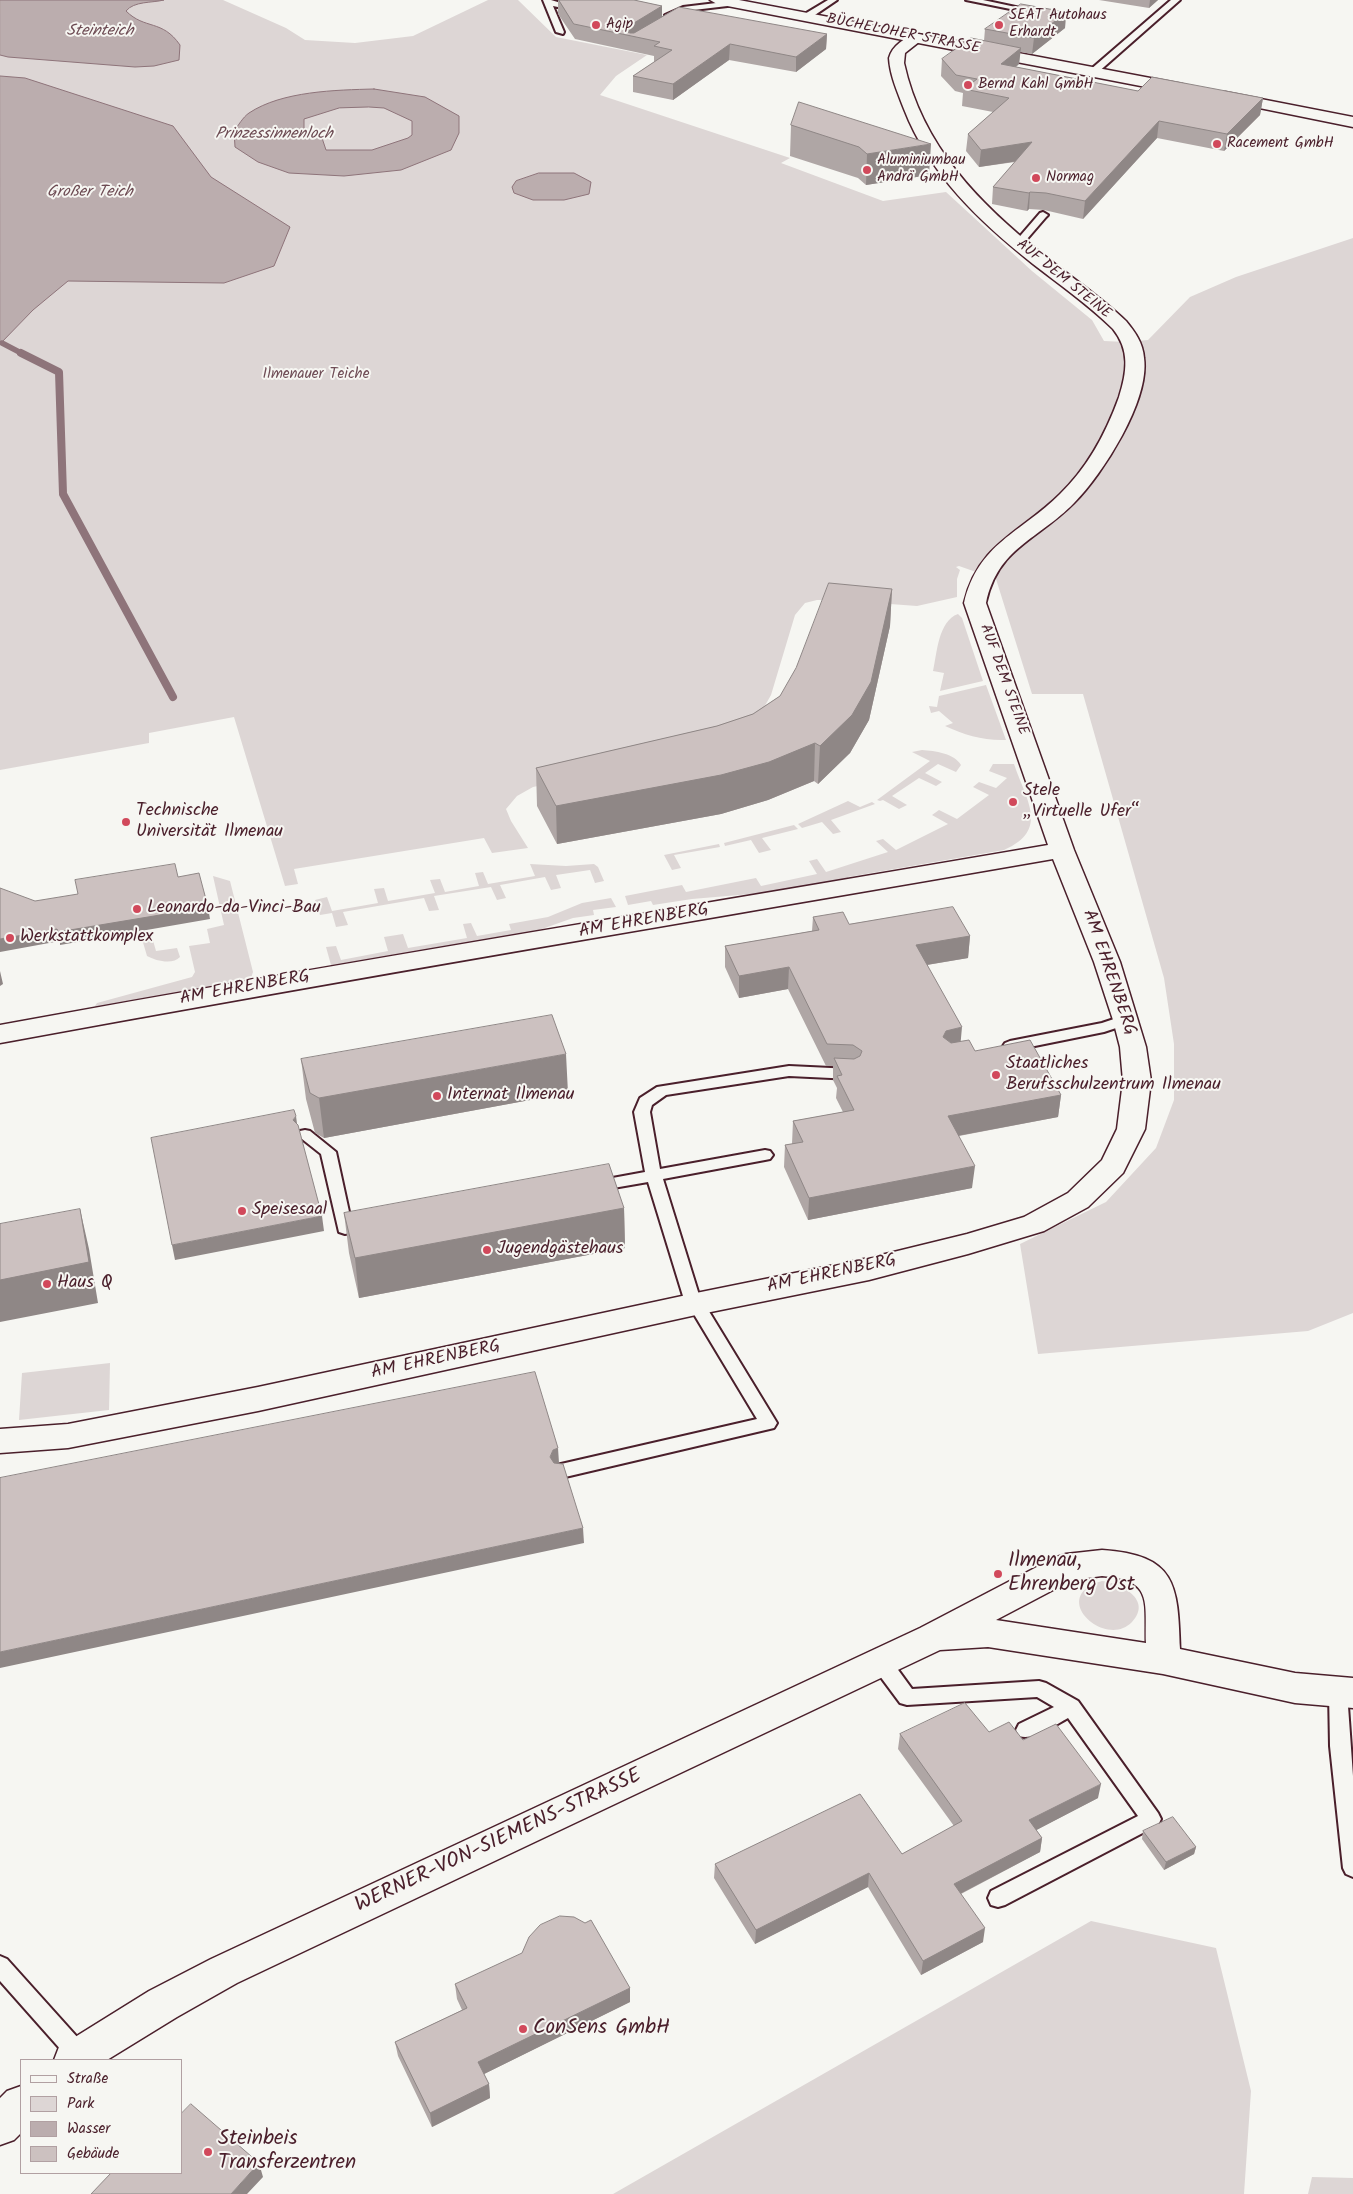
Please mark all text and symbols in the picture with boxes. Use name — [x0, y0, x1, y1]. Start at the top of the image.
place label: SEAT Autohaus Erhardt — [1009, 7, 1107, 42]
street label: BÜCHELOHER STRASSE — [825, 11, 981, 59]
place label: Agip — [606, 16, 633, 34]
marker: Agip — [590, 19, 602, 31]
marker: SEAT Autohaus Erhardt — [993, 19, 1005, 31]
water label: Steinteich — [66, 22, 134, 42]
place label: Bernd Kahl GmbH — [978, 76, 1093, 94]
marker: Bernd Kahl GmbH — [962, 79, 974, 91]
water label: Prinzessinnenloch — [215, 125, 333, 145]
place label: Racement GmbH — [1227, 135, 1334, 153]
marker: Racement GmbH — [1211, 138, 1223, 150]
place label: Aluminiumbau Andrä GmbH — [877, 152, 965, 187]
marker: Aluminiumbau Andrä GmbH — [861, 164, 873, 176]
place label: Normag — [1046, 169, 1094, 187]
marker: Normag — [1030, 172, 1042, 184]
water label: Großer Teich — [47, 183, 133, 203]
street label: AUF DEM STEINE — [1012, 236, 1114, 324]
park label: Ilmenauer Teiche — [263, 366, 369, 384]
street label: AUF DEM STEINE — [975, 622, 1031, 738]
place label: Stele „Virtuelle Ufer“ — [1023, 781, 1140, 824]
marker: Stele „Virtuelle Ufer“ — [1007, 796, 1019, 808]
place label: Technische Universität Ilmenau — [136, 801, 283, 844]
marker: Technische Universität Ilmenau — [120, 816, 132, 828]
place label: Leonardo-da-Vinci-Bau — [147, 898, 321, 920]
street label: AM EHRENBERG — [577, 900, 711, 944]
marker: Leonardo-da-Vinci-Bau — [131, 903, 143, 915]
street label: AM EHRENBERG — [1076, 907, 1140, 1039]
place label: Werkstattkomplex — [20, 927, 153, 949]
marker: Werkstattkomplex — [4, 932, 16, 944]
street label: AM EHRENBERG — [178, 967, 312, 1011]
place label: Staatliches Berufsschulzentrum Ilmenau — [1006, 1054, 1221, 1096]
marker: Staatliches Berufsschulzentrum Ilmenau — [990, 1069, 1002, 1081]
place label: Internat Ilmenau — [447, 1085, 575, 1107]
marker: Internat Ilmenau — [431, 1090, 443, 1102]
place label: Speisesaal — [252, 1200, 327, 1222]
marker: Speisesaal — [236, 1205, 248, 1217]
place label: Jugendgästehaus — [497, 1239, 624, 1261]
marker: Jugendgästehaus — [481, 1244, 493, 1256]
street label: AM EHRENBERG — [765, 1251, 899, 1299]
place label: Haus Q — [57, 1273, 113, 1295]
marker: Haus Q — [41, 1278, 53, 1290]
street label: AM EHRENBERG — [369, 1337, 503, 1385]
place label: Ilmenau, Ehrenberg Ost — [1008, 1549, 1135, 1599]
marker: Ilmenau, Ehrenberg Ost — [992, 1568, 1004, 1580]
street label: WERNER-VON-SIEMENS-STRASSE — [352, 1764, 646, 1920]
place label: ConSens GmbH — [533, 2016, 670, 2042]
marker: ConSens GmbH — [517, 2023, 529, 2035]
legend — [20, 2059, 182, 2174]
text: Straße — [67, 2067, 108, 2091]
text: Park — [67, 2092, 94, 2116]
text: Wasser — [67, 2117, 110, 2141]
place label: Steinbeis Transferzentren — [218, 2127, 356, 2177]
text: Gebäude — [67, 2142, 119, 2166]
marker: Steinbeis Transferzentren — [202, 2146, 214, 2158]

